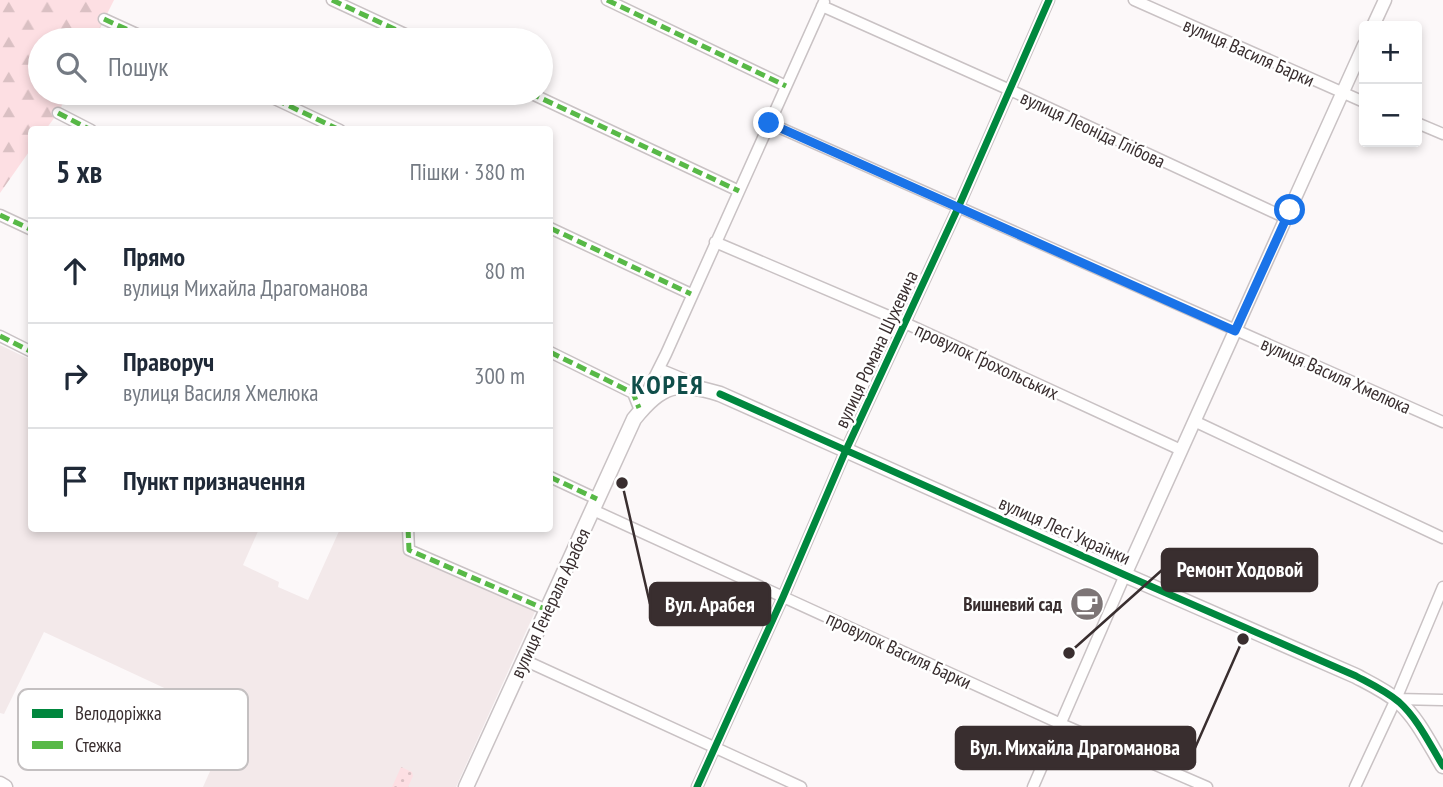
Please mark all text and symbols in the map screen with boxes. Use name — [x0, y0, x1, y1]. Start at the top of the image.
street label: вулиця Василя Барки — [1180, 12, 1318, 92]
map controls — [1359, 21, 1422, 147]
button: + — [1359, 21, 1422, 84]
search box — [28, 28, 553, 105]
icon: search — [52, 48, 90, 86]
text: Пошук — [108, 50, 168, 83]
button: − — [1359, 84, 1422, 147]
street label: вулиця Леоніда Глібова — [1017, 85, 1169, 173]
route end — [753, 107, 784, 138]
text: 5 хв — [56, 152, 102, 191]
text: Пішки · 380 m — [410, 157, 525, 186]
route start — [1274, 194, 1305, 225]
text: Прямо — [123, 240, 185, 273]
icon: ahead — [56, 252, 94, 290]
text: 80 m — [484, 256, 525, 285]
street label: вулиця Романа Шухевича — [829, 266, 923, 432]
text: вулиця Михайла Драгоманова — [123, 273, 368, 302]
street label: провулок Ґрохольських — [911, 317, 1063, 405]
street label: вулиця Василя Хмелюка — [1257, 331, 1415, 419]
text: Праворуч — [123, 345, 214, 378]
icon: right — [56, 357, 94, 395]
text: 300 m — [474, 361, 525, 390]
district label: КОРЕЯ — [631, 368, 705, 401]
text: вулиця Василя Хмелюка — [123, 378, 319, 407]
icon: arrive — [56, 462, 94, 500]
text: Пункт призначення — [123, 464, 305, 497]
street label: вулиця Лесі Українки — [996, 490, 1134, 570]
street label: вулиця Генерала Арабея — [505, 524, 595, 682]
callout: Ремонт Ходовой — [1162, 549, 1317, 591]
text: Ремонт Ходовой — [1177, 556, 1303, 583]
callout: Вул. Арабея — [650, 583, 770, 625]
cafe icon: Вишневий сад — [1068, 585, 1106, 623]
text: Вул. Арабея — [665, 591, 755, 618]
place label: Вишневий сад — [963, 592, 1062, 616]
street label: провулок Василя Барки — [823, 606, 975, 694]
legend — [18, 689, 248, 770]
text: Велодоріжка — [75, 701, 162, 725]
callout: Вул. Михайла Драгоманова — [956, 727, 1195, 769]
text: Стежка — [75, 733, 122, 757]
text: Вул. Михайла Драгоманова — [970, 734, 1180, 761]

